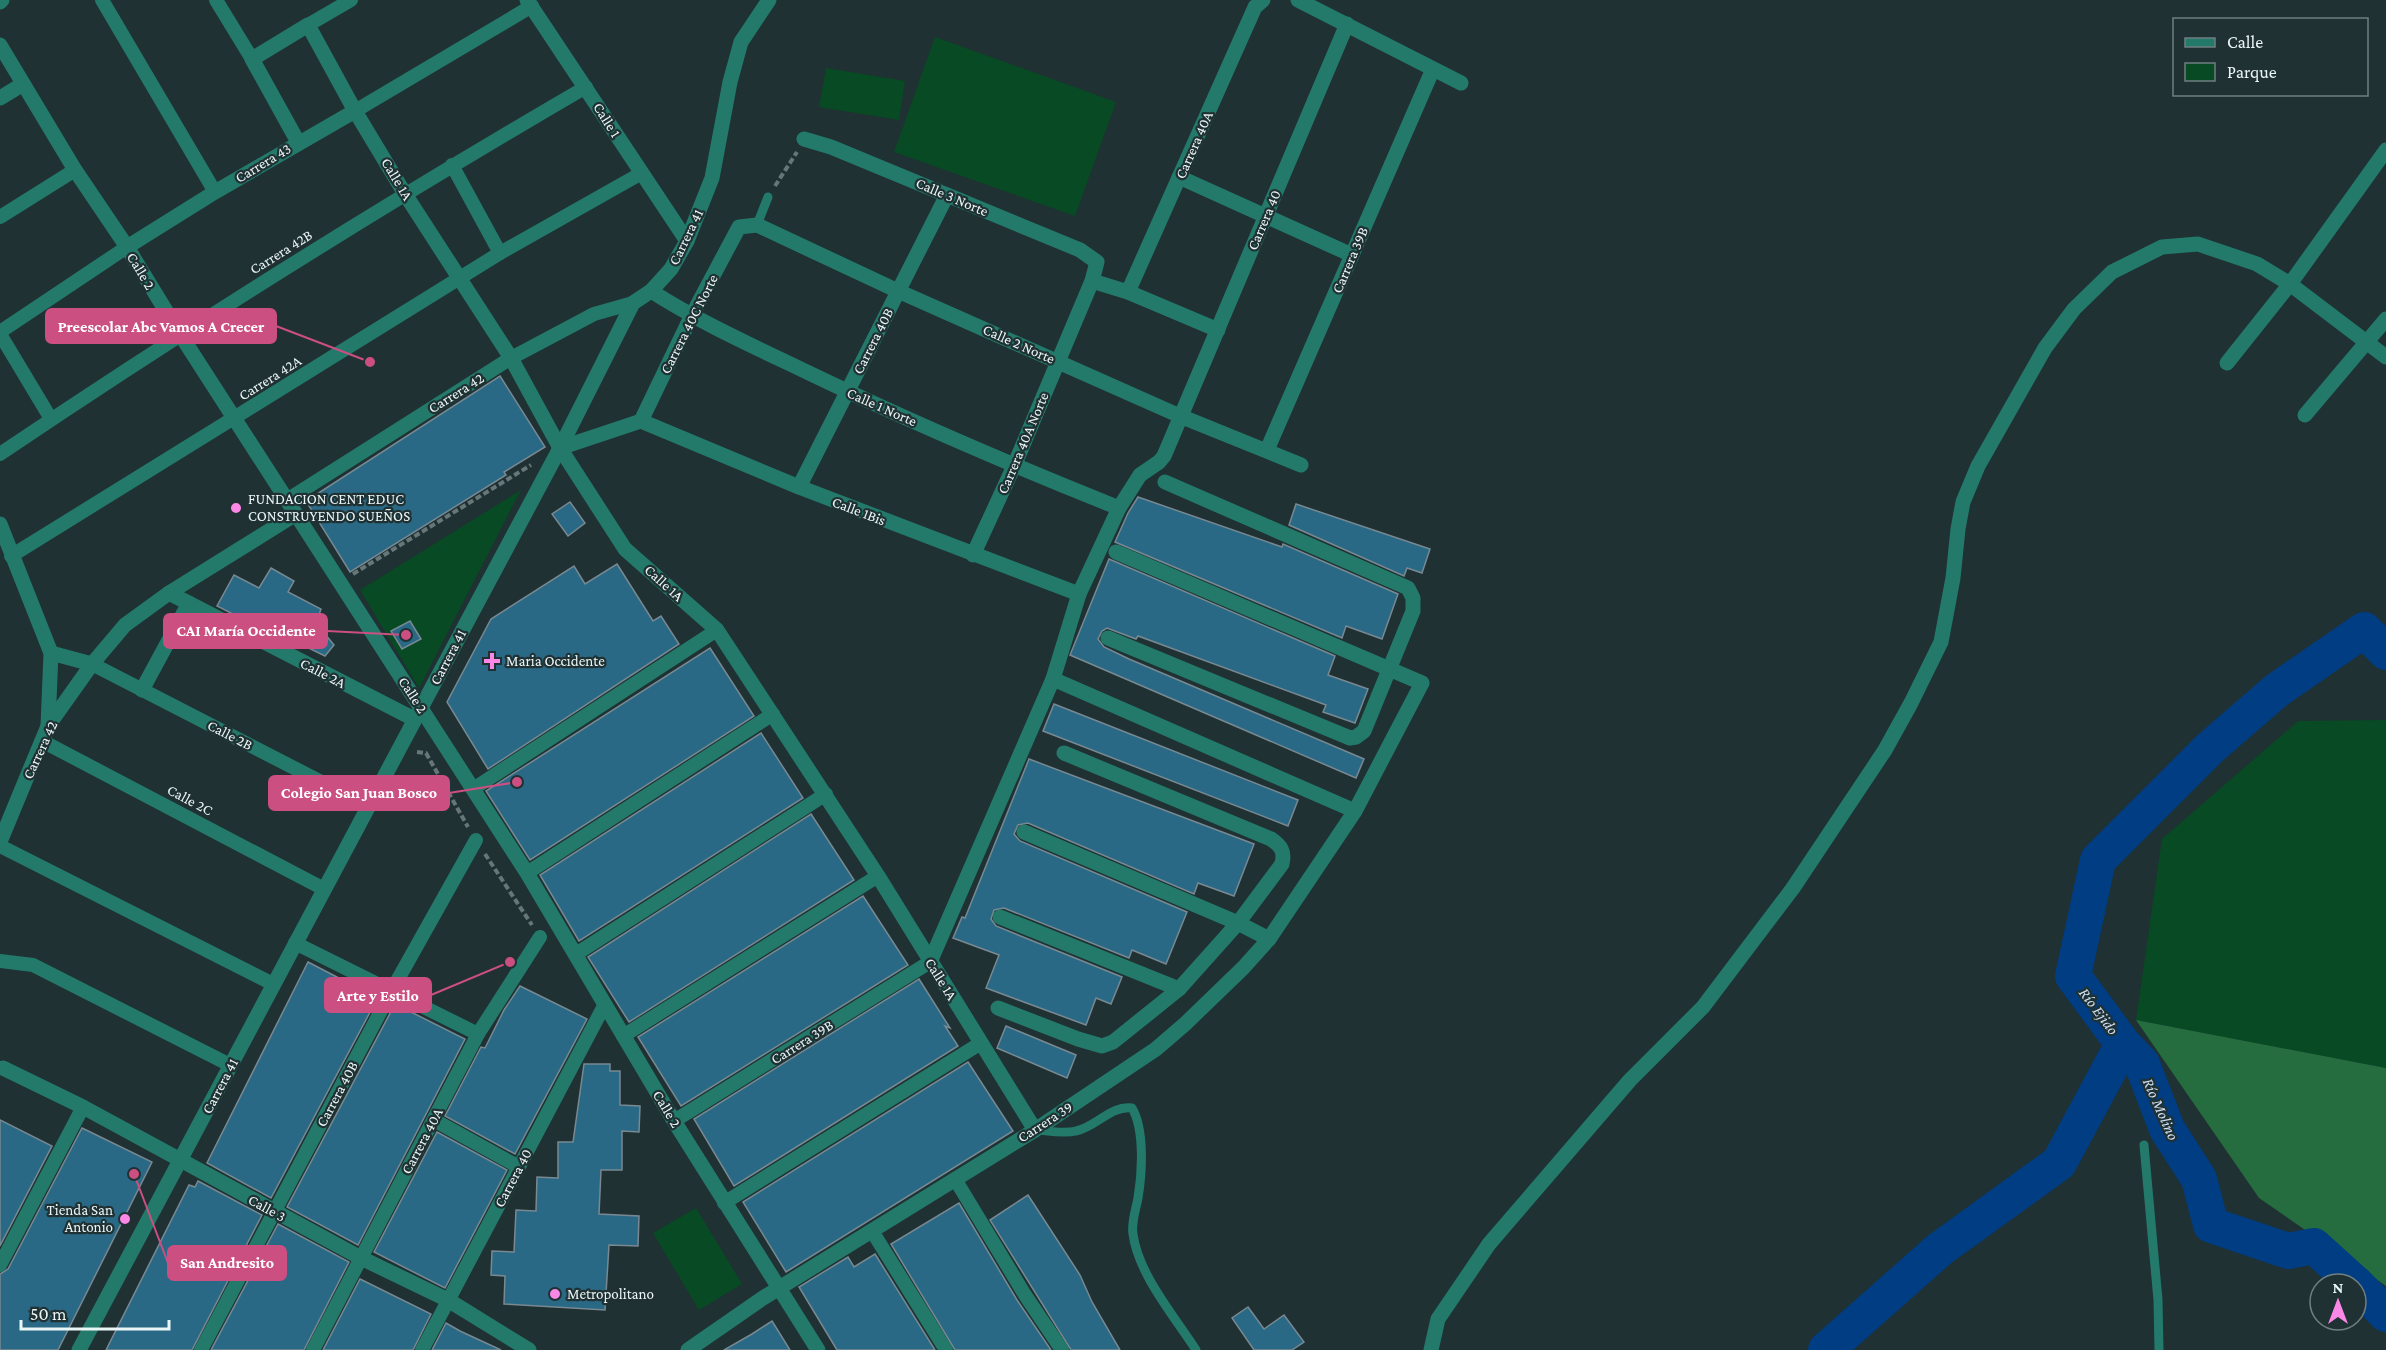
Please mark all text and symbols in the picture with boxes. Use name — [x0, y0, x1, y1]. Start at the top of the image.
legend — [2173, 18, 2368, 96]
text: Calle — [2227, 32, 2263, 52]
text: Parque — [2227, 62, 2277, 82]
street label: Calle 1 — [590, 100, 624, 140]
street label: Carrera 40A — [1172, 108, 1216, 181]
street label: Carrera 43 — [232, 140, 294, 186]
street label: Calle 1A — [378, 155, 416, 203]
street label: Calle 3 Norte — [913, 175, 991, 220]
street label: Carrera 40 — [1244, 188, 1284, 252]
street label: Carrera 41 — [666, 206, 706, 268]
street label: Carrera 39B — [1329, 225, 1371, 295]
street label: Carrera 42B — [247, 227, 315, 277]
street label: Calle 2 — [124, 250, 158, 292]
street label: Carrera 40C Norte — [657, 271, 721, 376]
street label: Carrera 40B — [850, 305, 896, 377]
callout: Preescolar Abc Vamos A Crecer — [46, 309, 276, 343]
text: Preescolar Abc Vamos A Crecer — [58, 318, 265, 335]
street label: Calle 2 Norte — [981, 321, 1058, 367]
street label: Carrera 42A — [236, 352, 305, 404]
street label: Carrera 42 — [425, 370, 487, 416]
street label: Calle 1 Norte — [845, 384, 920, 430]
street label: Carrera 40A Norte — [994, 389, 1052, 496]
place label: FUNDACION CENT EDUC CONSTRUYENDO SUEÑOS — [248, 491, 410, 524]
street label: Calle 1Bis — [830, 493, 888, 529]
marker: FUNDACION CENT EDUC CONSTRUYENDO SUEÑOS — [229, 501, 243, 515]
street label: Calle 1A — [641, 561, 687, 605]
callout: CAI María Occidente — [164, 614, 327, 648]
text: CAI María Occidente — [176, 622, 316, 639]
street label: Carrera 41 — [427, 627, 469, 687]
marker: Maria Occidente — [483, 652, 501, 670]
place label: Maria Occidente — [506, 653, 605, 669]
street label: Calle 2A — [298, 655, 349, 691]
street label: Calle 2 — [395, 674, 431, 716]
street label: Calle 2B — [205, 717, 255, 753]
street label: Carrera 42 — [20, 718, 60, 782]
callout: Colegio San Juan Bosco — [269, 776, 449, 810]
street label: Calle 2C — [165, 781, 216, 819]
text: Colegio San Juan Bosco — [281, 784, 437, 801]
street label: Calle 1A — [922, 955, 960, 1003]
callout: Arte y Estilo — [325, 978, 431, 1012]
water label: Río Ejido — [2075, 984, 2122, 1038]
text: Arte y Estilo — [336, 987, 419, 1004]
street label: Carrera 39B — [768, 1017, 836, 1067]
street label: Carrera 41 — [199, 1056, 241, 1116]
street label: Carrera 40B — [313, 1059, 361, 1129]
water label: Río Molino — [2140, 1075, 2182, 1143]
street label: Calle 2 — [650, 1088, 684, 1130]
street label: Carrera 39 — [1015, 1098, 1075, 1146]
street label: Carrera 40A — [398, 1105, 446, 1177]
street label: Carrera 40 — [491, 1146, 535, 1210]
street label: Calle 3 — [246, 1191, 288, 1225]
place label: Tienda San Antonio — [47, 1202, 113, 1235]
marker: Tienda San Antonio — [118, 1212, 132, 1226]
callout: San Andresito — [168, 1246, 286, 1280]
text: San Andresito — [180, 1254, 274, 1271]
north arrow — [2308, 1272, 2368, 1332]
text: N — [2333, 1279, 2344, 1296]
place label: Metropolitano — [567, 1286, 654, 1303]
marker: Metropolitano — [548, 1287, 562, 1301]
scale bar — [21, 1293, 170, 1331]
text: 50 m — [30, 1304, 67, 1324]

